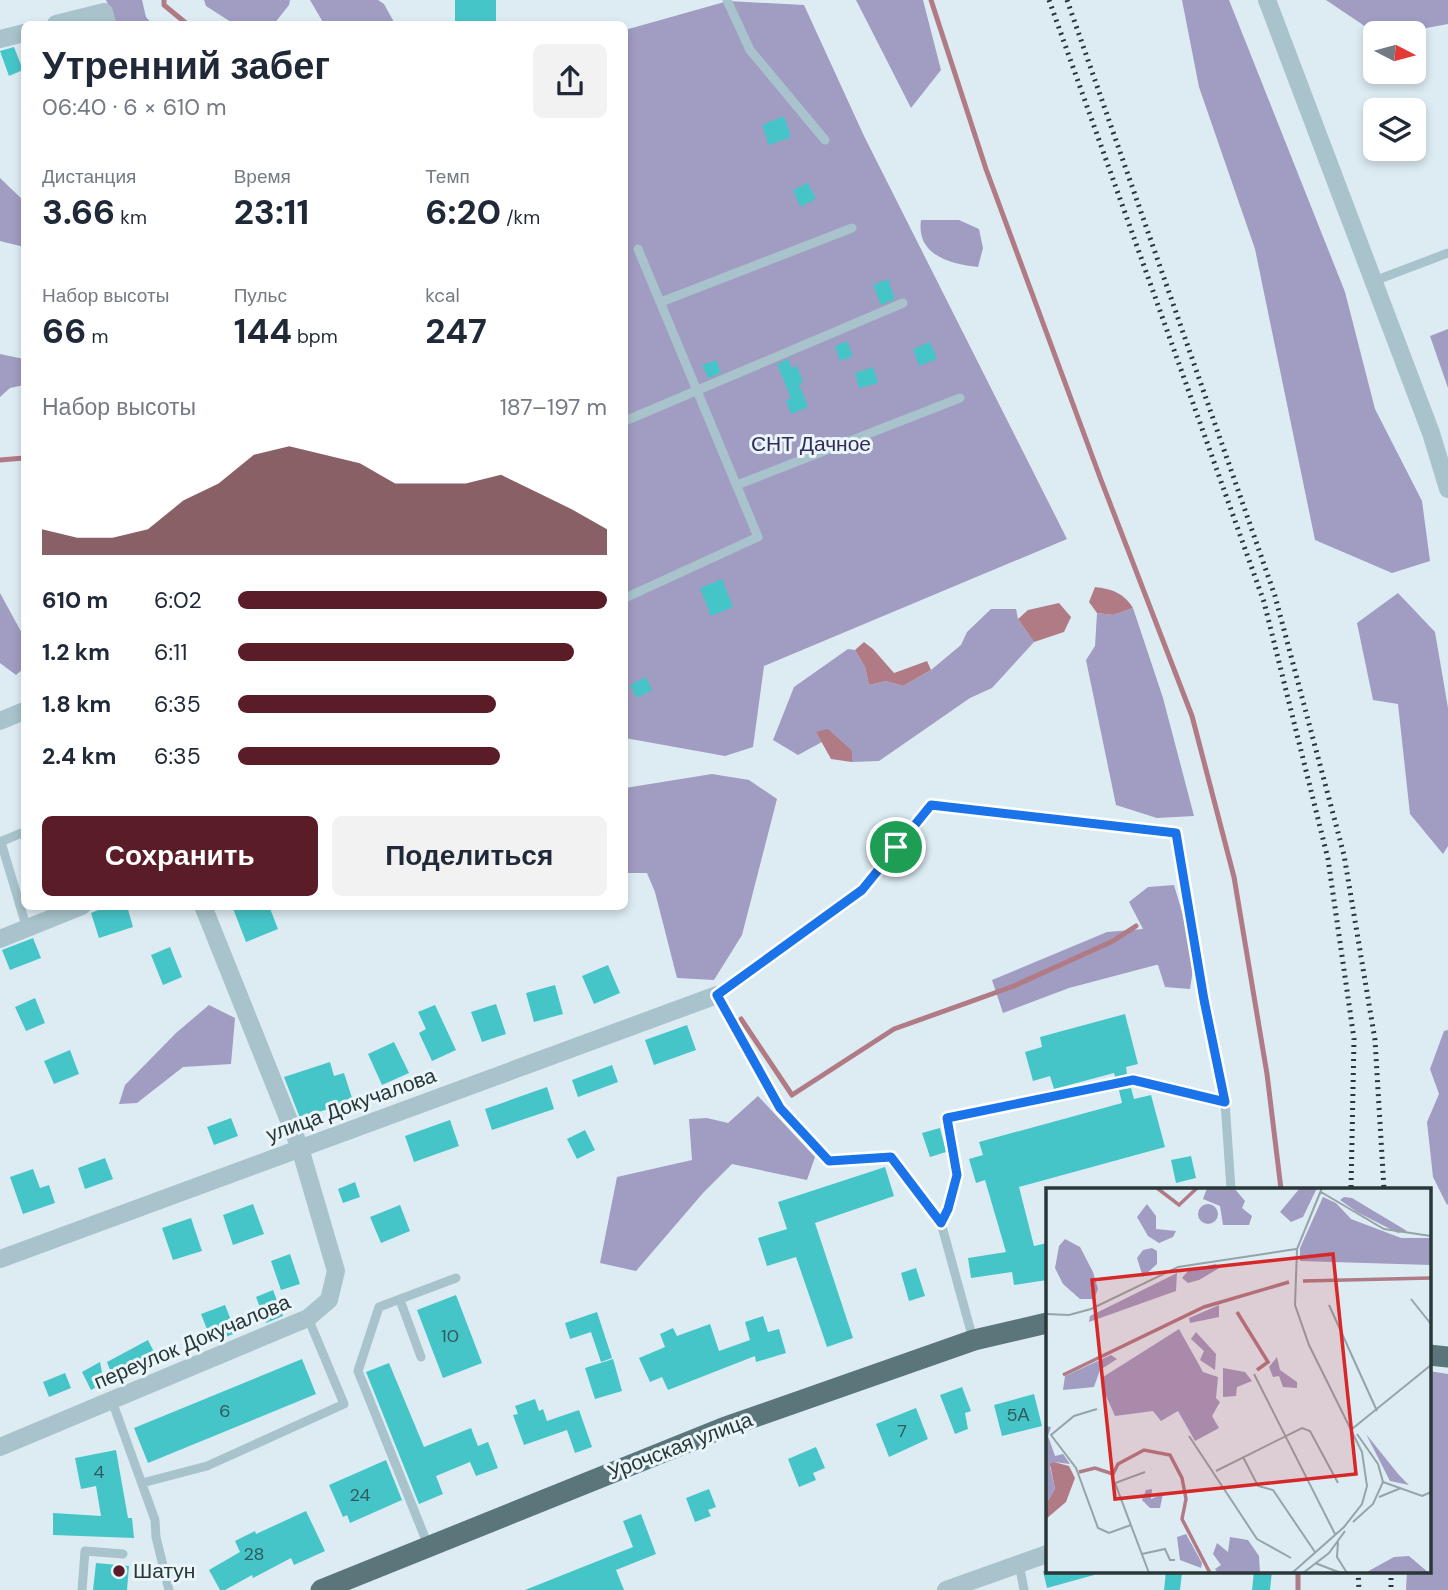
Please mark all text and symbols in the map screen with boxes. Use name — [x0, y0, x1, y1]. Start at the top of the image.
north arrow — [1363, 21, 1426, 84]
map controls — [1363, 21, 1426, 161]
text: Утренний забег — [42, 41, 330, 91]
button: share — [533, 44, 607, 118]
text: 06:40 · 6 × 610 m — [42, 92, 227, 122]
button: layers — [1363, 98, 1426, 161]
text: Дистанция — [42, 164, 136, 189]
text: Время — [234, 164, 291, 189]
text: Темп — [425, 164, 470, 189]
text: 3.66 — [42, 189, 115, 235]
text: 23:11 — [234, 189, 309, 235]
text: 6:20 — [425, 189, 501, 235]
text: km — [115, 205, 147, 230]
text: /km — [501, 205, 540, 230]
text: Набор высоты — [42, 283, 169, 308]
text: Пульс — [234, 283, 287, 308]
text: kcal — [425, 283, 460, 308]
text: 66 — [42, 308, 86, 354]
text: 144 — [234, 308, 292, 354]
text: 247 — [425, 308, 487, 354]
text: m — [86, 324, 108, 349]
text: bpm — [292, 324, 338, 349]
text: Набор высоты — [42, 392, 196, 422]
text: 187–197 m — [500, 392, 607, 422]
park label: СНТ Дачное — [751, 430, 871, 458]
text: 610 m — [42, 585, 108, 615]
text: 6:02 — [154, 585, 202, 615]
text: 1.2 km — [42, 637, 110, 667]
text: 6:11 — [154, 637, 187, 667]
text: 1.8 km — [42, 689, 111, 719]
text: 6:35 — [154, 689, 201, 719]
text: 2.4 km — [42, 741, 116, 771]
text: 6:35 — [154, 741, 201, 771]
button: Сохранить — [42, 816, 318, 896]
button: Поделиться — [332, 816, 607, 896]
pin — [866, 817, 926, 877]
icon: arrive — [877, 828, 915, 866]
street label: улица Докучалова — [262, 1061, 440, 1149]
inset map — [1046, 1188, 1430, 1572]
street label: переулок Докучалова — [90, 1288, 295, 1396]
house number: 10 — [441, 1324, 459, 1348]
house number: 6 — [219, 1399, 231, 1423]
house number: 5А — [1007, 1403, 1030, 1427]
street label: Урочская улица — [604, 1405, 757, 1486]
house number: 7 — [897, 1419, 907, 1443]
house number: 4 — [94, 1460, 105, 1484]
house number: 24 — [350, 1483, 371, 1507]
house number: 28 — [243, 1542, 265, 1566]
place label: Шатун — [133, 1557, 195, 1585]
marker: Шатун — [111, 1563, 127, 1579]

